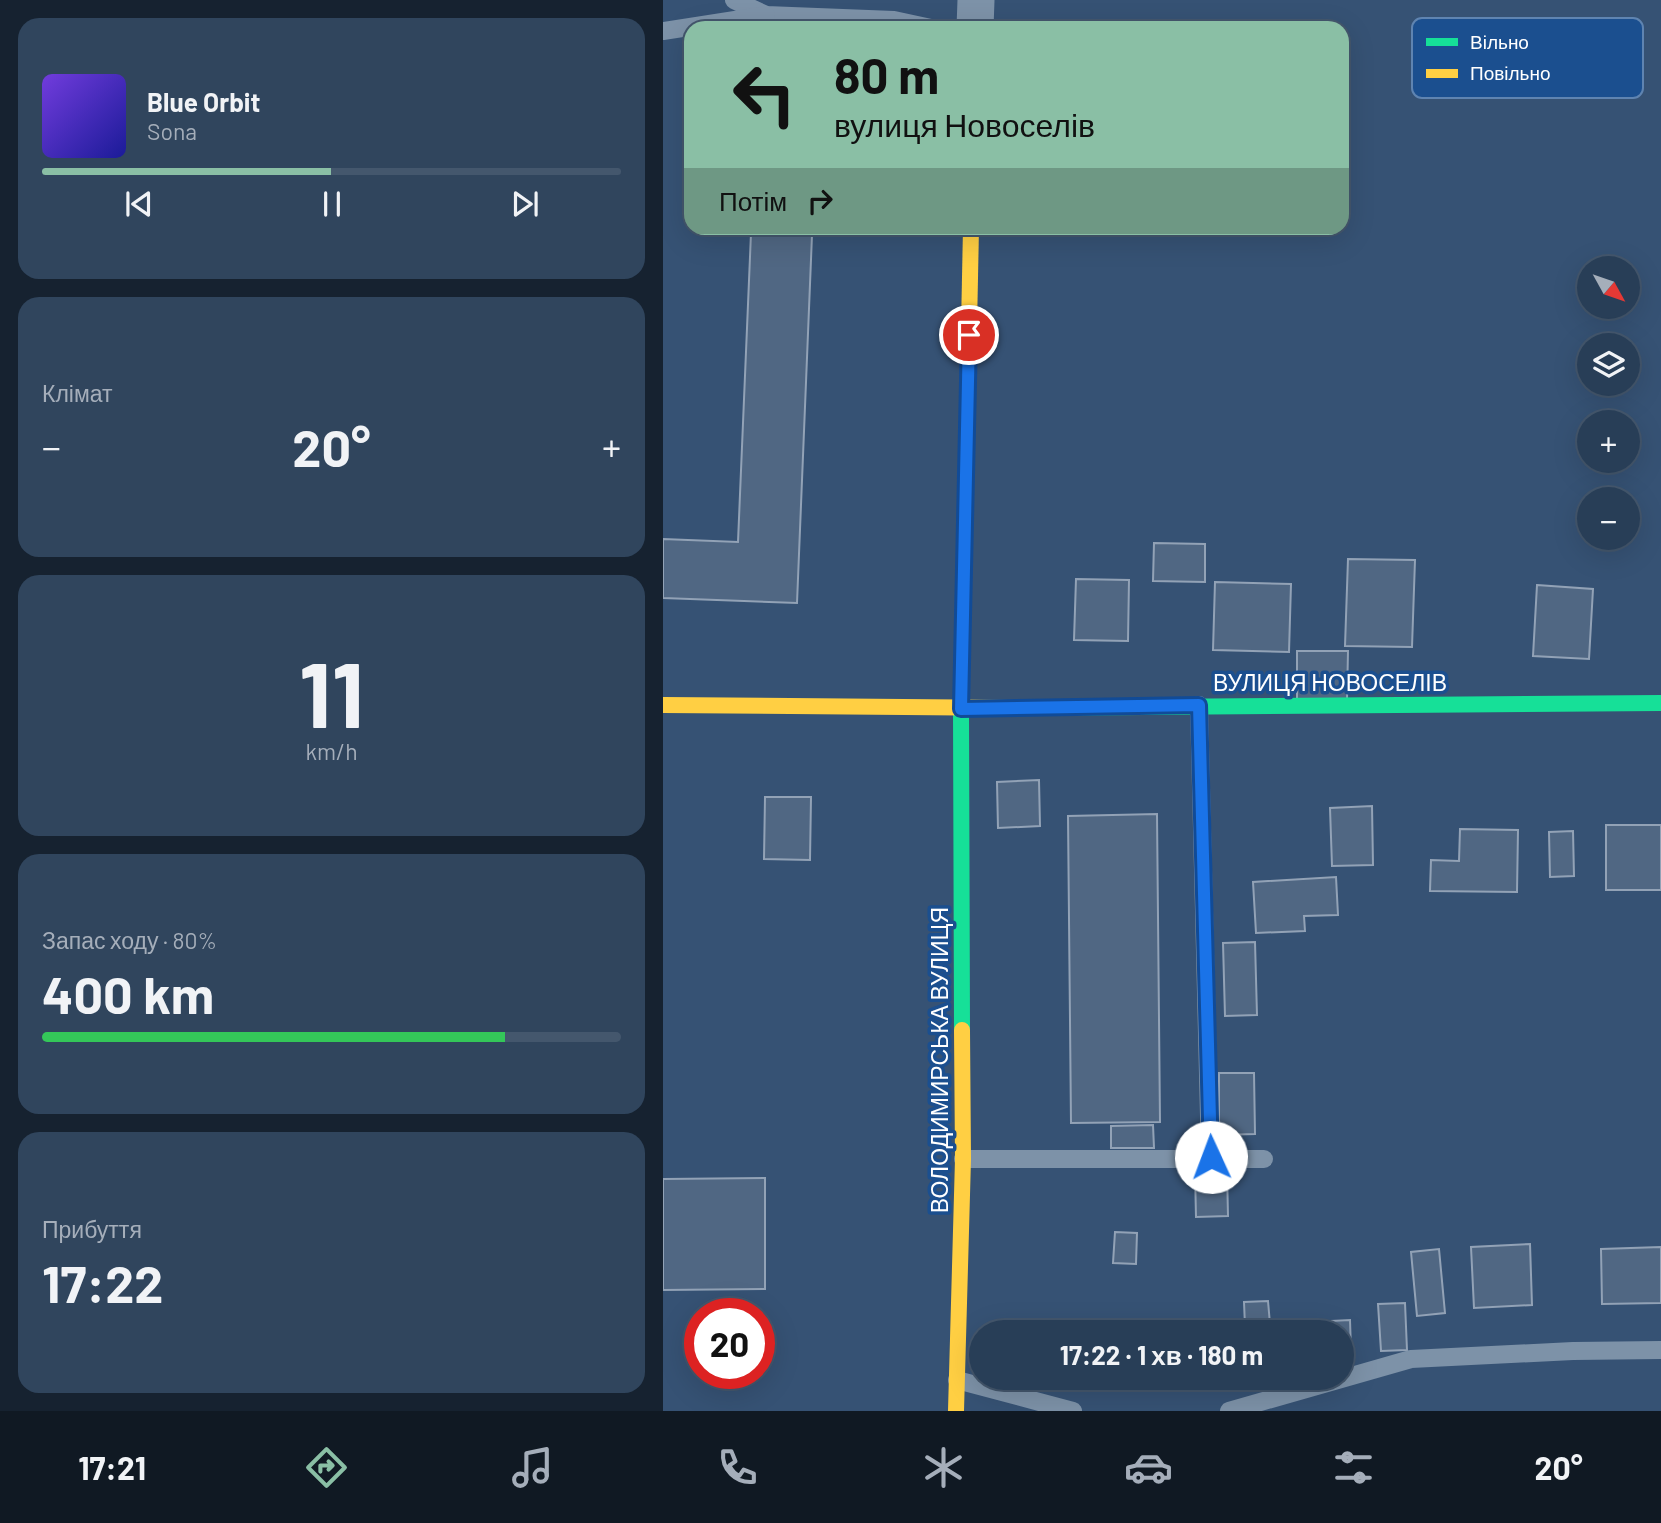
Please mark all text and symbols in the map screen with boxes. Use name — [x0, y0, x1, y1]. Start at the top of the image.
legend — [1412, 18, 1643, 98]
text: Вільно — [1470, 30, 1529, 53]
text: 80 m — [834, 45, 939, 104]
icon: left — [719, 49, 810, 140]
text: Повільно — [1470, 61, 1551, 84]
text: Blue Orbit — [147, 86, 260, 117]
text: вулиця Новоселів — [834, 105, 1095, 143]
text: Sona — [147, 117, 197, 145]
icon: right — [801, 182, 839, 220]
icon: previous — [120, 185, 158, 223]
icon: pause — [313, 185, 351, 223]
icon: next — [506, 185, 544, 223]
text: Потім — [719, 185, 787, 216]
north arrow — [1577, 256, 1639, 318]
map controls — [1577, 256, 1640, 550]
pin — [939, 305, 999, 365]
icon: arrive — [950, 316, 988, 354]
button: layers — [1577, 333, 1640, 396]
text: Клімат — [42, 379, 113, 407]
button: + — [1577, 410, 1640, 473]
text: 20° — [292, 415, 371, 477]
text: − — [42, 423, 61, 469]
text: + — [602, 423, 621, 469]
button: − — [1577, 487, 1640, 550]
text: 11 — [299, 637, 364, 746]
street label: ВУЛИЦЯ НОВОСЕЛІВ — [1213, 668, 1447, 696]
text: km/h — [305, 737, 358, 765]
street label: ВОЛОДИМИРСЬКА ВУЛИЦЯ — [925, 907, 953, 1213]
text: Запас ходу · 80% — [42, 926, 217, 954]
text: 400 km — [42, 962, 214, 1024]
position arrow — [1174, 1120, 1248, 1194]
text: Прибуття — [42, 1215, 142, 1243]
text: 17:22 — [42, 1251, 163, 1313]
speed limit sign: 20 — [684, 1298, 775, 1389]
text: 17:22 · 1 хв · 180 m — [1060, 1339, 1263, 1370]
icon: directions — [302, 1443, 351, 1492]
icon: music — [508, 1443, 557, 1492]
icon: phone — [713, 1443, 762, 1492]
icon: climate — [919, 1443, 968, 1492]
icon: car — [1124, 1443, 1173, 1492]
icon: filters — [1329, 1443, 1378, 1492]
text: 17:21 — [78, 1448, 146, 1486]
text: 20° — [1535, 1448, 1583, 1486]

